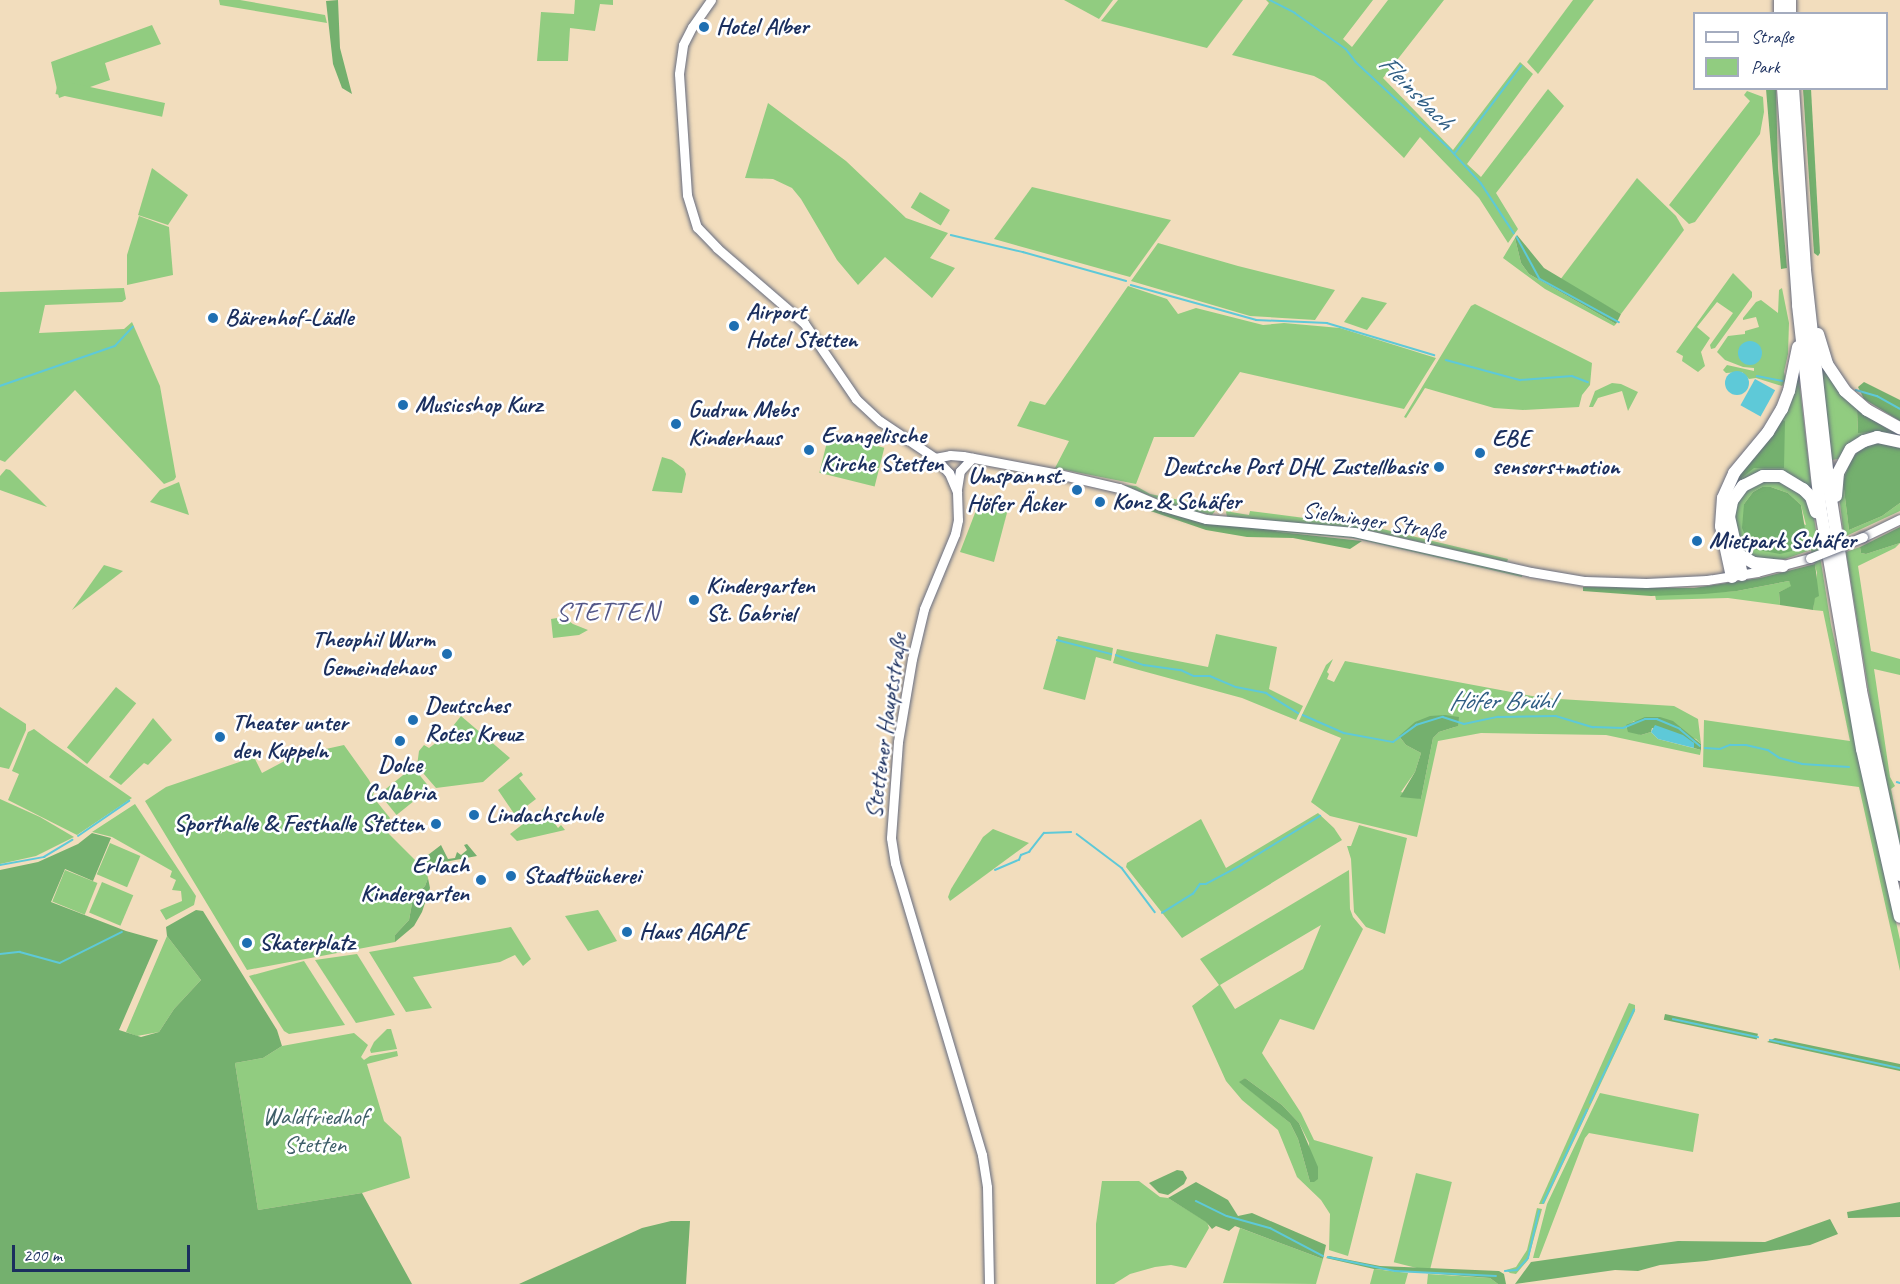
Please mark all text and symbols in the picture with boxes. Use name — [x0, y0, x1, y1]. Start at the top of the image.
legend — [1693, 12, 1888, 90]
place label: Hotel Alber — [716, 13, 808, 41]
marker: Hotel Alber — [697, 20, 711, 34]
text: Straße — [1751, 26, 1793, 48]
water label: Fleinsbach — [1372, 48, 1460, 136]
text: Park — [1751, 56, 1780, 78]
place label: Airport Hotel Stetten — [746, 298, 858, 354]
place label: Bärenhof-Lädle — [225, 304, 353, 332]
marker: Bärenhof-Lädle — [206, 311, 220, 325]
marker: Airport Hotel Stetten — [727, 319, 741, 333]
place label: Musicshop Kurz — [415, 391, 542, 419]
place label: Gudrun Mebs Kinderhaus — [688, 396, 797, 452]
marker: Musicshop Kurz — [396, 398, 410, 412]
marker: Gudrun Mebs Kinderhaus — [669, 417, 683, 431]
place label: Evangelische Kirche Stetten — [821, 422, 944, 478]
place label: EBE sensors+motion — [1492, 425, 1619, 481]
marker: Evangelische Kirche Stetten — [802, 443, 816, 457]
marker: EBE sensors+motion — [1473, 446, 1487, 460]
place label: Deutsche Post DHL Zustellbasis — [1164, 453, 1427, 481]
marker: Deutsche Post DHL Zustellbasis — [1432, 460, 1446, 474]
place label: Umspannst. Höfer Äcker — [967, 462, 1065, 518]
marker: Umspannst. Höfer Äcker — [1070, 483, 1084, 497]
place label: Konz & Schäfer — [1112, 488, 1241, 516]
marker: Konz & Schäfer — [1093, 495, 1107, 509]
street label: Sielminger Straße — [1300, 495, 1448, 547]
place label: Mietpark Schäfer — [1709, 527, 1856, 555]
marker: Mietpark Schäfer — [1690, 534, 1704, 548]
place label: Kindergarten St. Gabriel — [706, 572, 815, 628]
marker: Kindergarten St. Gabriel — [687, 593, 701, 607]
district label: STETTEN — [556, 596, 660, 628]
place label: Theophil Wurm Gemeindehaus — [311, 626, 435, 682]
street label: Stettener Hauptstraße — [859, 632, 913, 820]
marker: Theophil Wurm Gemeindehaus — [440, 647, 454, 661]
water label: Höfer Brühl — [1449, 685, 1553, 717]
place label: Deutsches Rotes Kreuz — [425, 692, 522, 748]
place label: Theater unter den Kuppeln — [232, 709, 348, 765]
marker: Deutsches Rotes Kreuz — [406, 713, 420, 727]
marker: Theater unter den Kuppeln — [213, 730, 227, 744]
marker: Dolce Calabria — [393, 734, 407, 748]
place label: Dolce Calabria — [365, 751, 435, 807]
place label: Lindachschule — [486, 801, 602, 829]
marker: Lindachschule — [467, 808, 481, 822]
place label: Sporthalle & Festhalle Stetten — [173, 810, 424, 838]
marker: Sporthalle & Festhalle Stetten — [429, 817, 443, 831]
place label: Erlach Kindergarten — [360, 852, 469, 908]
place label: Stadtbücherei — [523, 862, 640, 890]
marker: Stadtbücherei — [504, 869, 518, 883]
marker: Erlach Kindergarten — [474, 873, 488, 887]
place label: Haus AGAPE — [639, 918, 747, 946]
marker: Haus AGAPE — [620, 925, 634, 939]
place label: Skaterplatz — [259, 929, 354, 957]
marker: Skaterplatz — [240, 936, 254, 950]
park label: Waldfriedhof Stetten — [263, 1103, 367, 1159]
scale bar — [15, 1233, 194, 1271]
text: 200 m — [23, 1244, 62, 1266]

